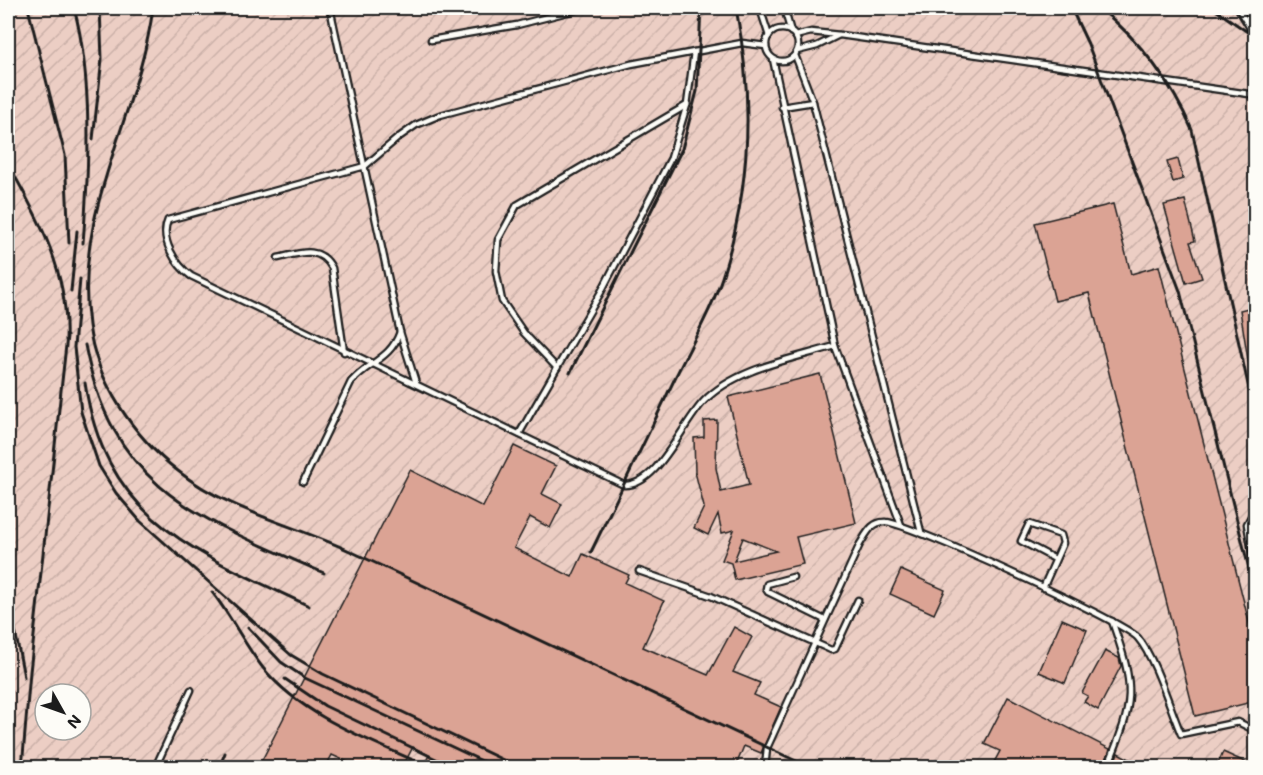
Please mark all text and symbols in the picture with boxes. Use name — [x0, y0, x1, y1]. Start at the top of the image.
north arrow — [33, 682, 93, 742]
text: N — [63, 711, 87, 733]

